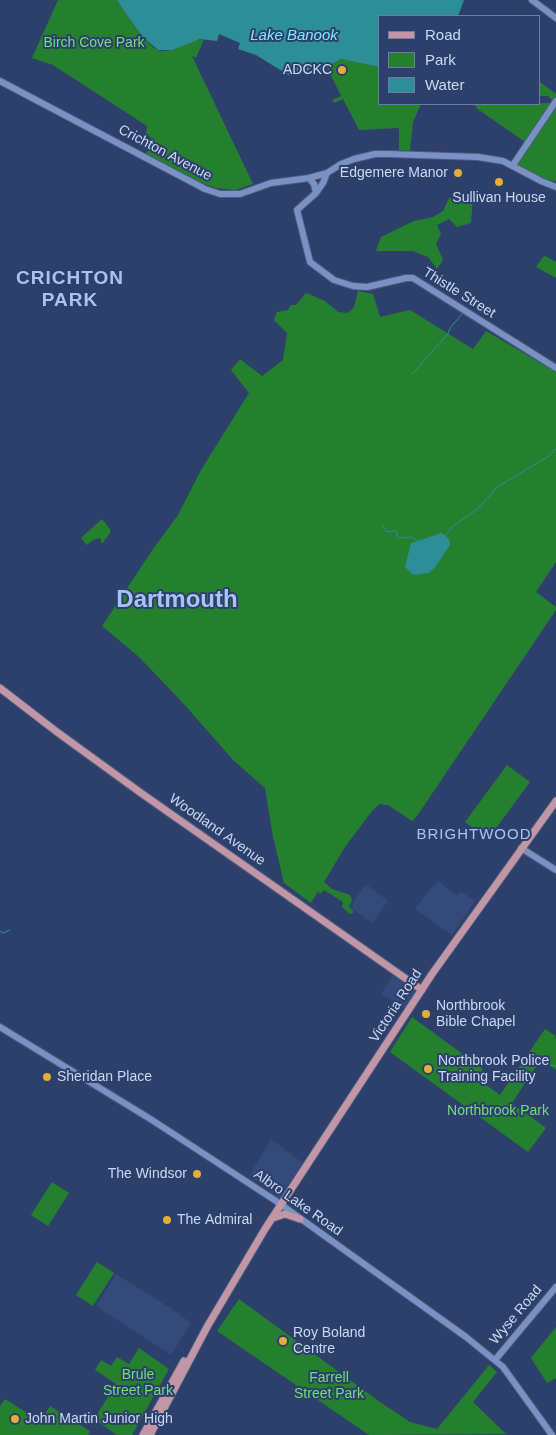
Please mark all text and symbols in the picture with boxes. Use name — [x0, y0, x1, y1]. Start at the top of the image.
legend — [378, 15, 541, 105]
text: Road — [425, 26, 461, 43]
water label: Lake Banook — [250, 27, 338, 45]
park label: Birch Cove Park — [43, 35, 145, 51]
text: Park — [425, 51, 456, 68]
place label: ADCKC — [283, 62, 332, 78]
marker: ADCKC — [336, 64, 348, 76]
text: Water — [425, 76, 464, 93]
street label: Crichton Avenue — [115, 121, 215, 185]
place label: Edgemere Manor — [340, 165, 448, 181]
marker: Edgemere Manor — [452, 167, 464, 179]
marker: Sullivan House — [493, 176, 505, 188]
place label: Sullivan House — [452, 190, 546, 206]
street label: Thistle Street — [420, 264, 498, 322]
district label: CRICHTON PARK — [15, 268, 125, 312]
district label: Dartmouth — [116, 586, 238, 614]
street label: Woodland Avenue — [166, 790, 268, 870]
district label: BRIGHTWOOD — [415, 826, 533, 844]
street label: Victoria Road — [366, 966, 426, 1046]
place label: Northbrook Bible Chapel — [436, 998, 515, 1030]
marker: Northbrook Bible Chapel — [420, 1008, 432, 1020]
place label: Northbrook Police Training Facility — [438, 1053, 549, 1086]
marker: Northbrook Police Training Facility — [422, 1063, 434, 1075]
place label: Sheridan Place — [57, 1069, 152, 1085]
marker: Sheridan Place — [41, 1071, 53, 1083]
park label: Northbrook Park — [447, 1103, 549, 1119]
place label: The Windsor — [108, 1166, 187, 1182]
street label: Albro Lake Road — [250, 1166, 346, 1240]
marker: The Windsor — [191, 1168, 203, 1180]
place label: The Admiral — [177, 1212, 252, 1228]
marker: The Admiral — [161, 1214, 173, 1226]
street label: Wyse Road — [486, 1282, 546, 1348]
place label: Roy Boland Centre — [293, 1325, 365, 1358]
marker: Roy Boland Centre — [277, 1335, 289, 1347]
park label: Brule Street Park — [103, 1367, 173, 1400]
park label: Farrell Street Park — [294, 1370, 364, 1402]
place label: John Martin Junior High — [25, 1411, 173, 1427]
marker: John Martin Junior High — [9, 1413, 21, 1425]

